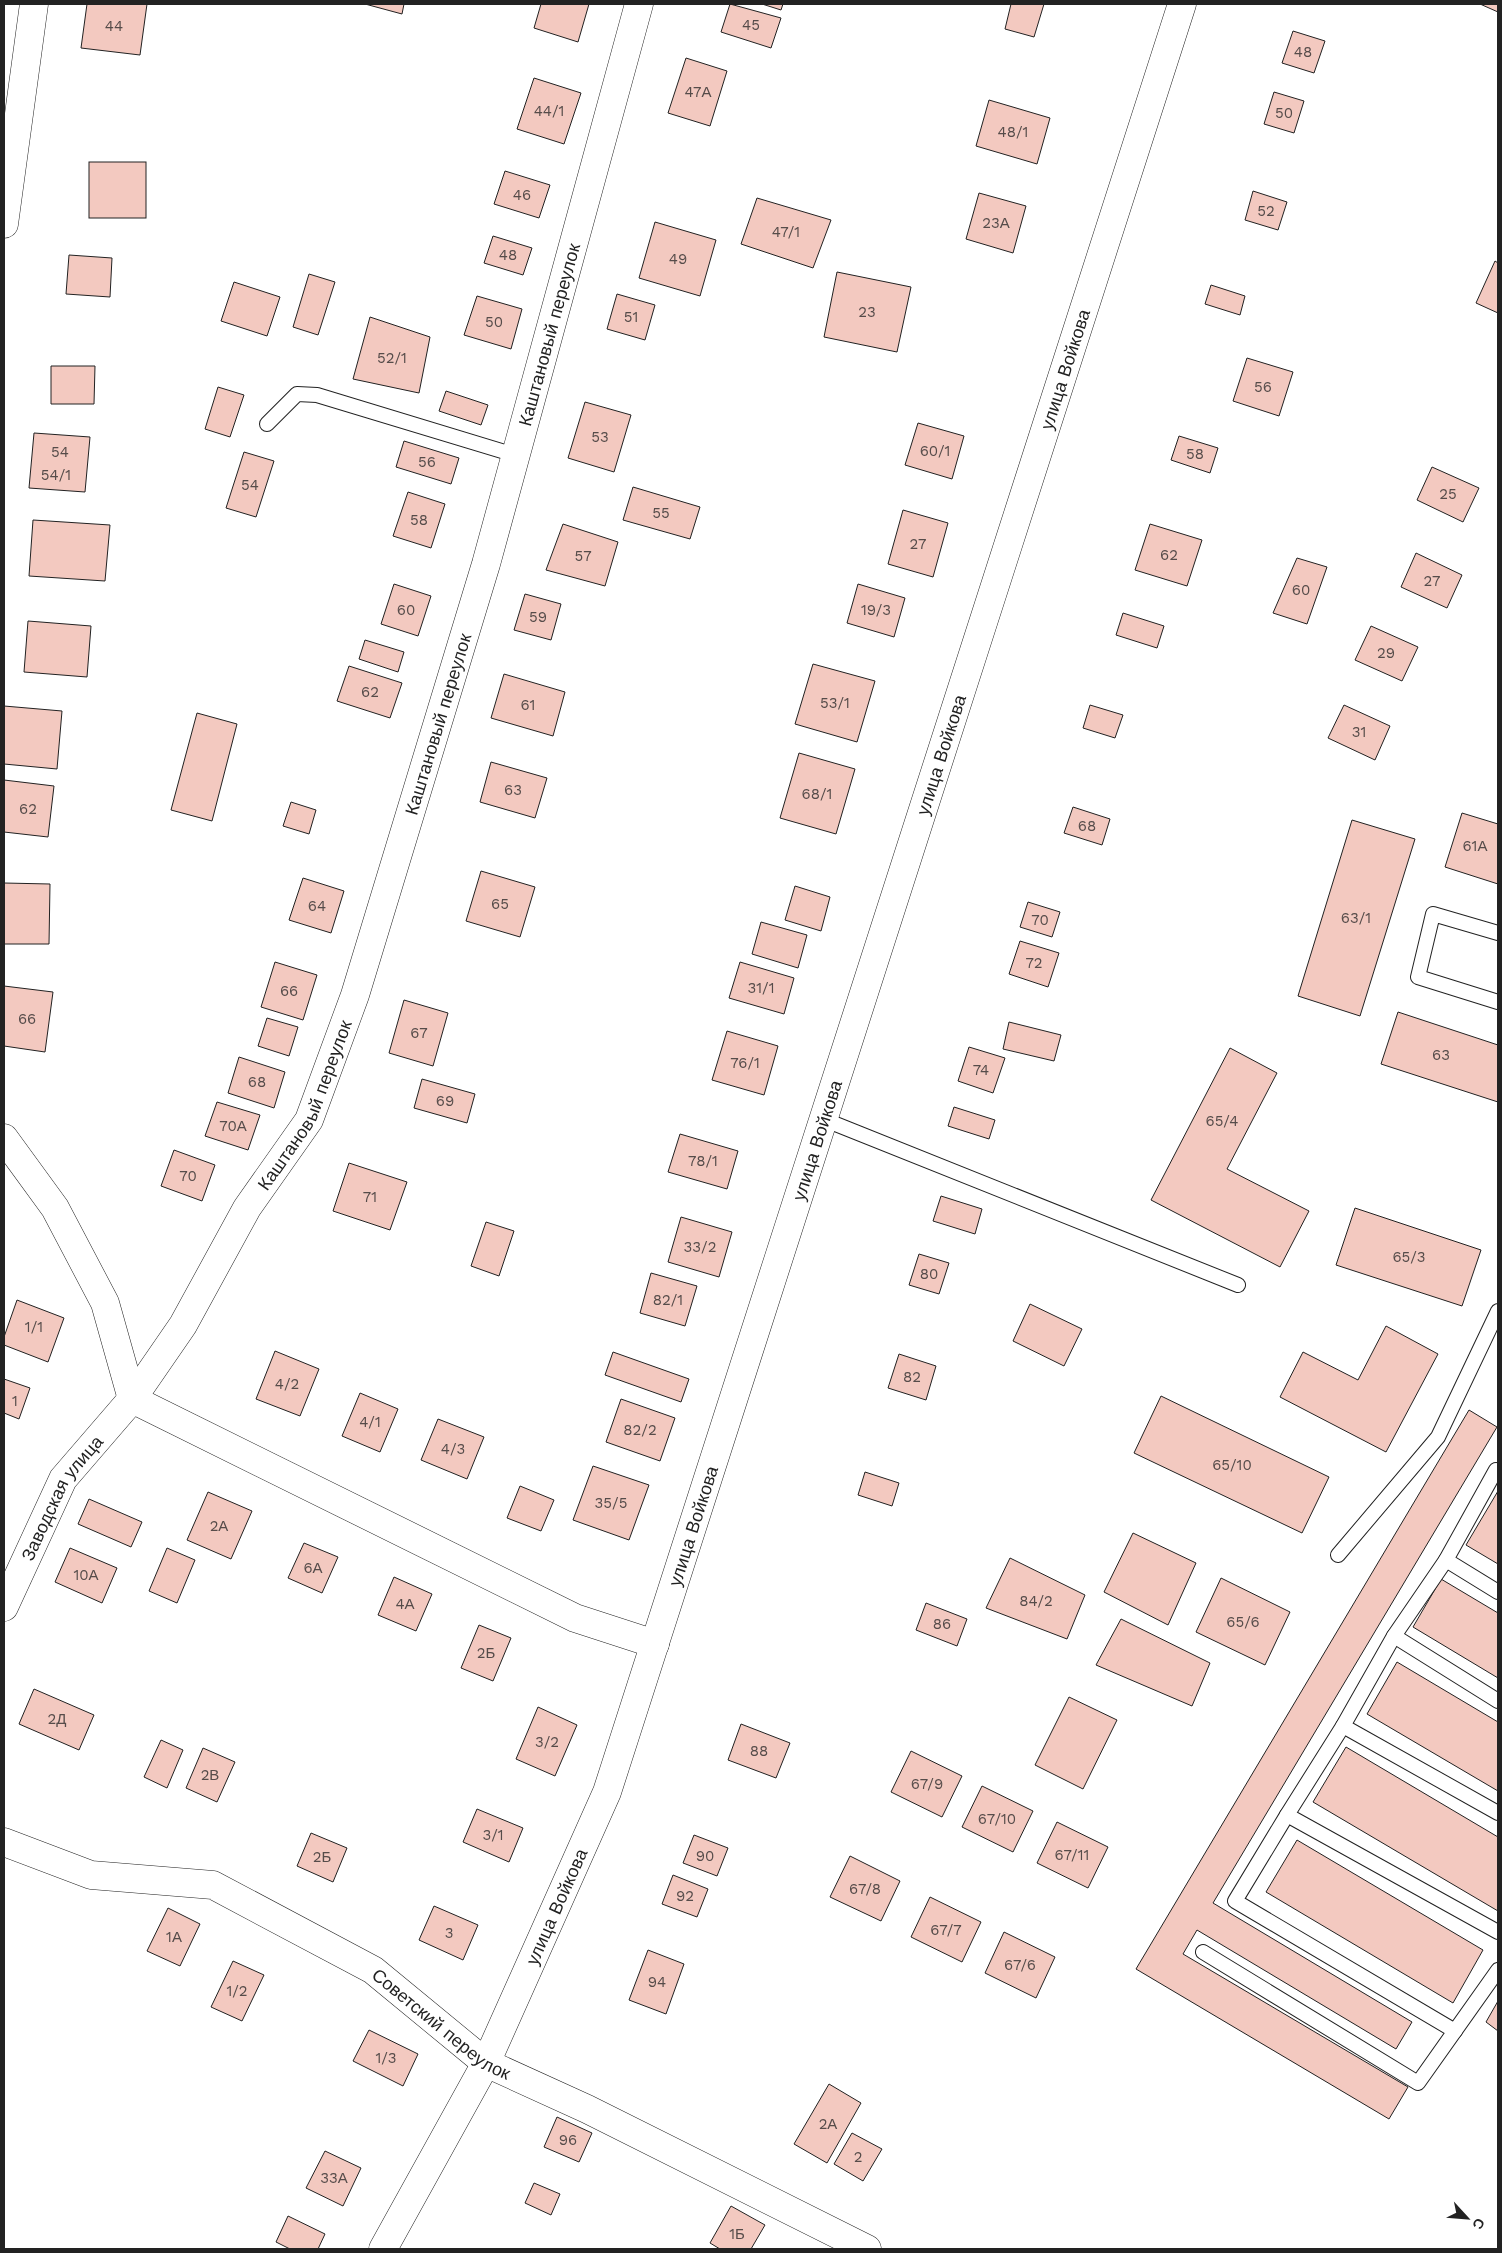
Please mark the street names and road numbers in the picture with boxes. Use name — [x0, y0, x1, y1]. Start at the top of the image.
street label: Каштановый переулок — [514, 241, 584, 428]
street label: улица Войкова — [1035, 305, 1094, 432]
street label: Каштановый переулок — [400, 631, 475, 817]
street label: улица Войкова — [911, 691, 970, 818]
street label: Каштановый переулок — [253, 1017, 355, 1194]
street label: улица Войкова — [787, 1077, 846, 1203]
street label: Заводская улица — [16, 1430, 107, 1564]
street label: улица Войкова — [663, 1462, 722, 1589]
street label: улица Войкова — [521, 1844, 591, 1968]
street label: Советский переулок — [368, 1963, 514, 2083]

